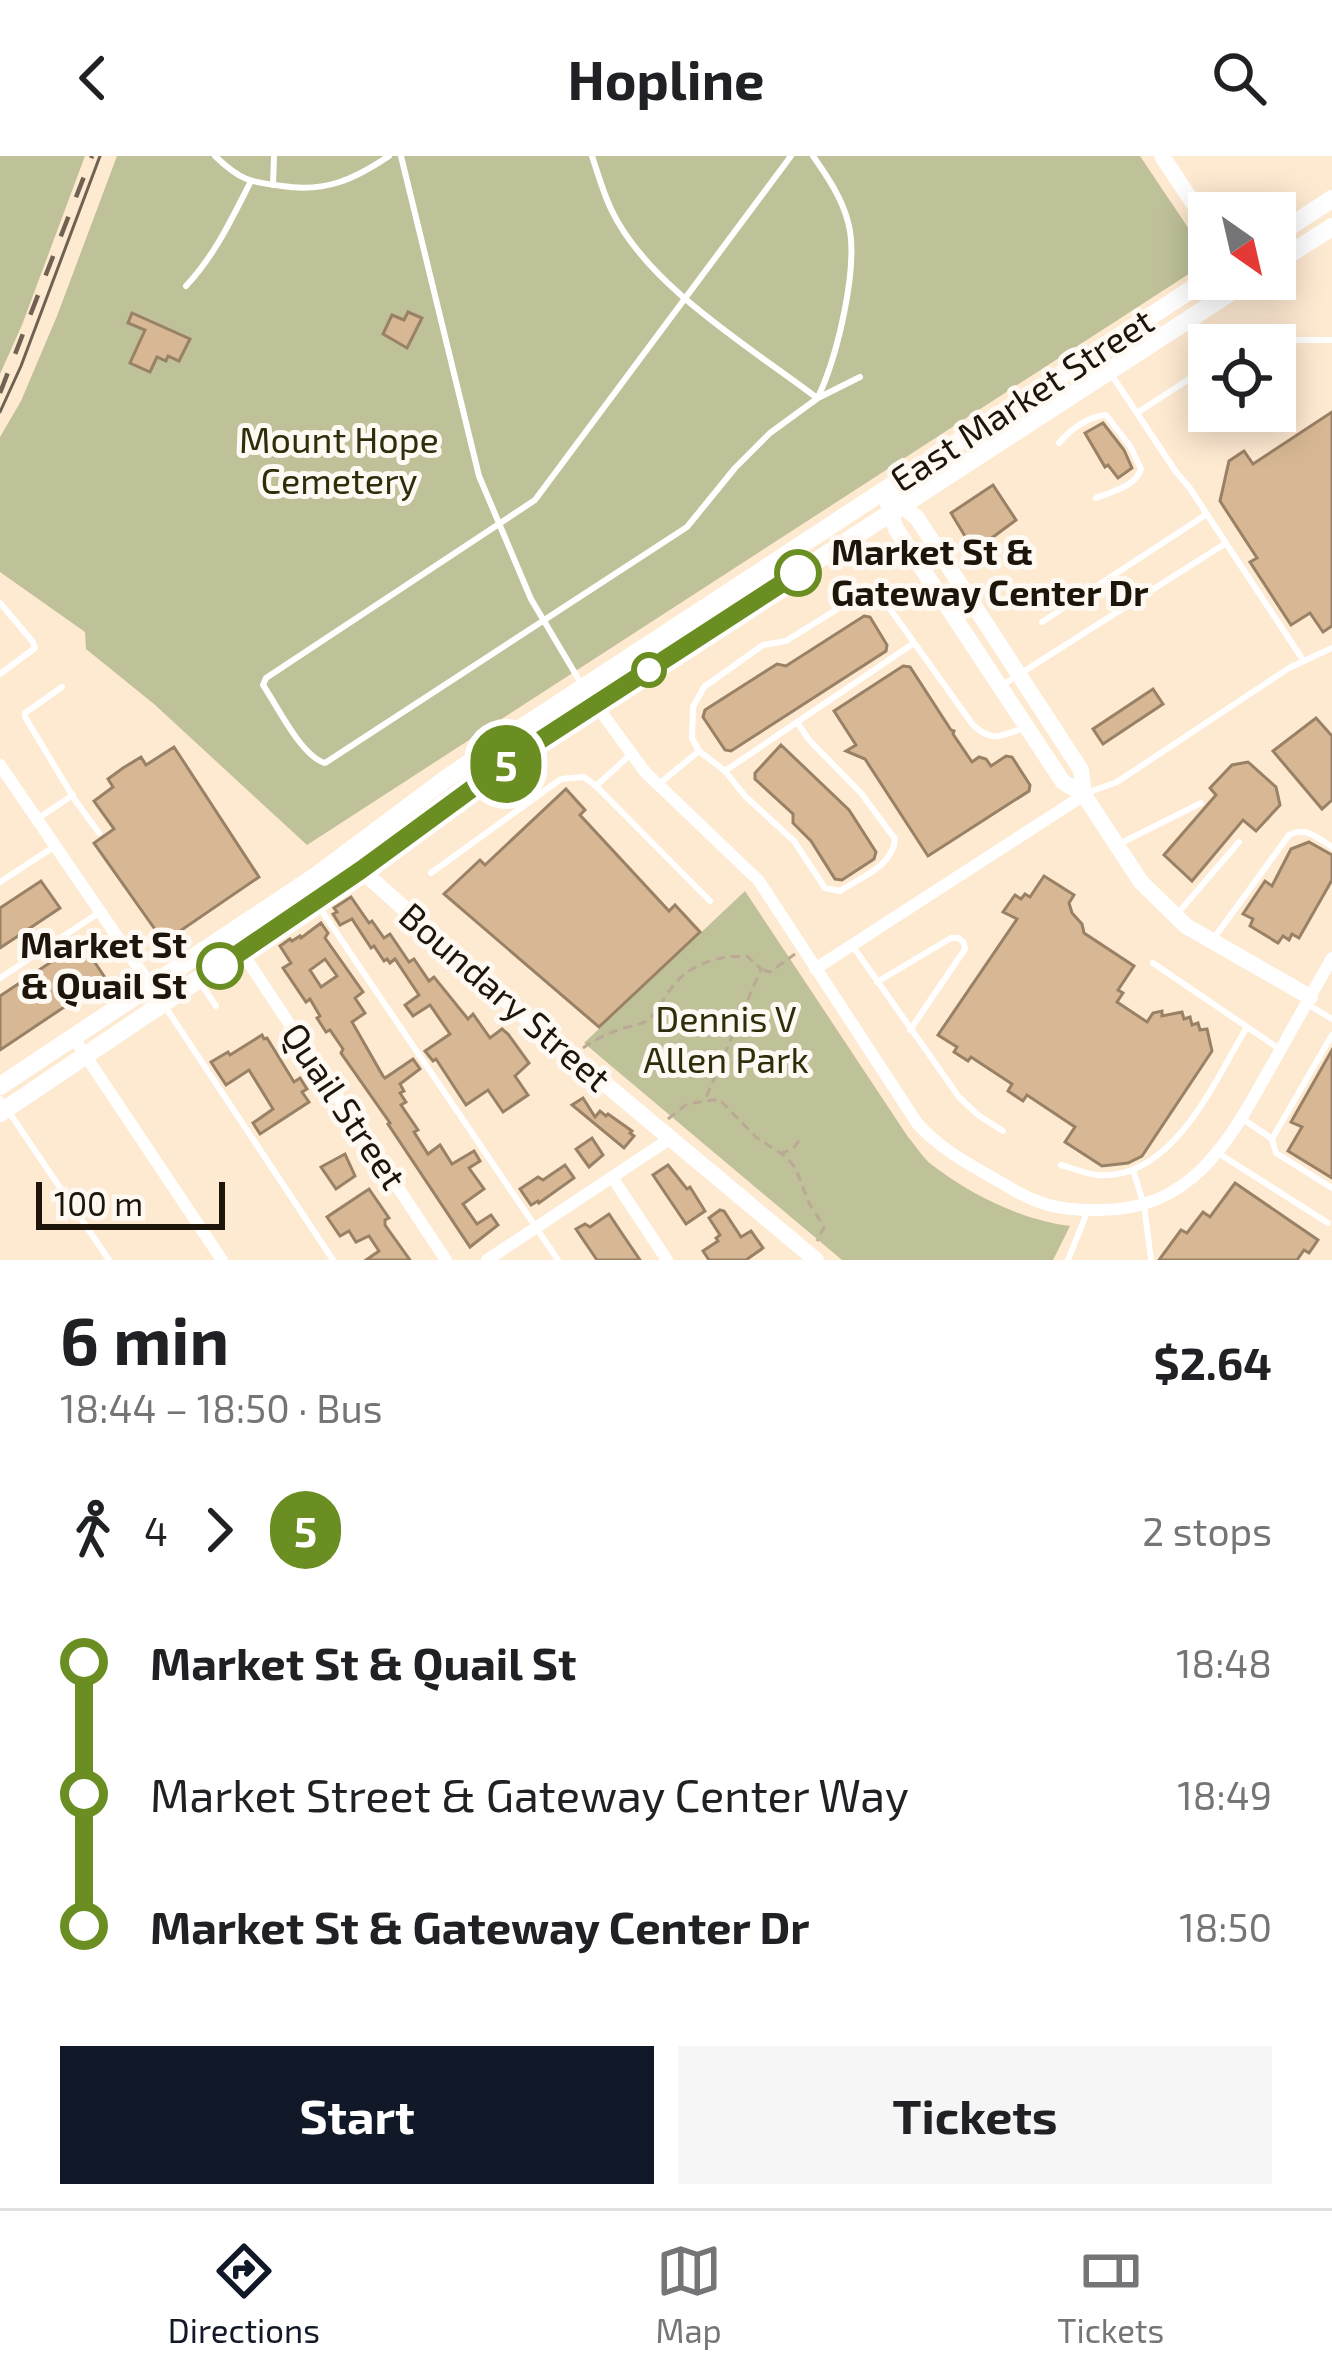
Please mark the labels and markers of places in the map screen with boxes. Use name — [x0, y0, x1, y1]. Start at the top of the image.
place label: Market St & Gateway Center Dr — [831, 529, 1149, 614]
marker: Market St & Gateway Center Dr — [776, 551, 820, 595]
unlabelled marker — [633, 654, 665, 686]
place label: Market St & Quail St — [20, 922, 187, 1007]
marker: Market St & Quail St — [198, 944, 242, 988]

